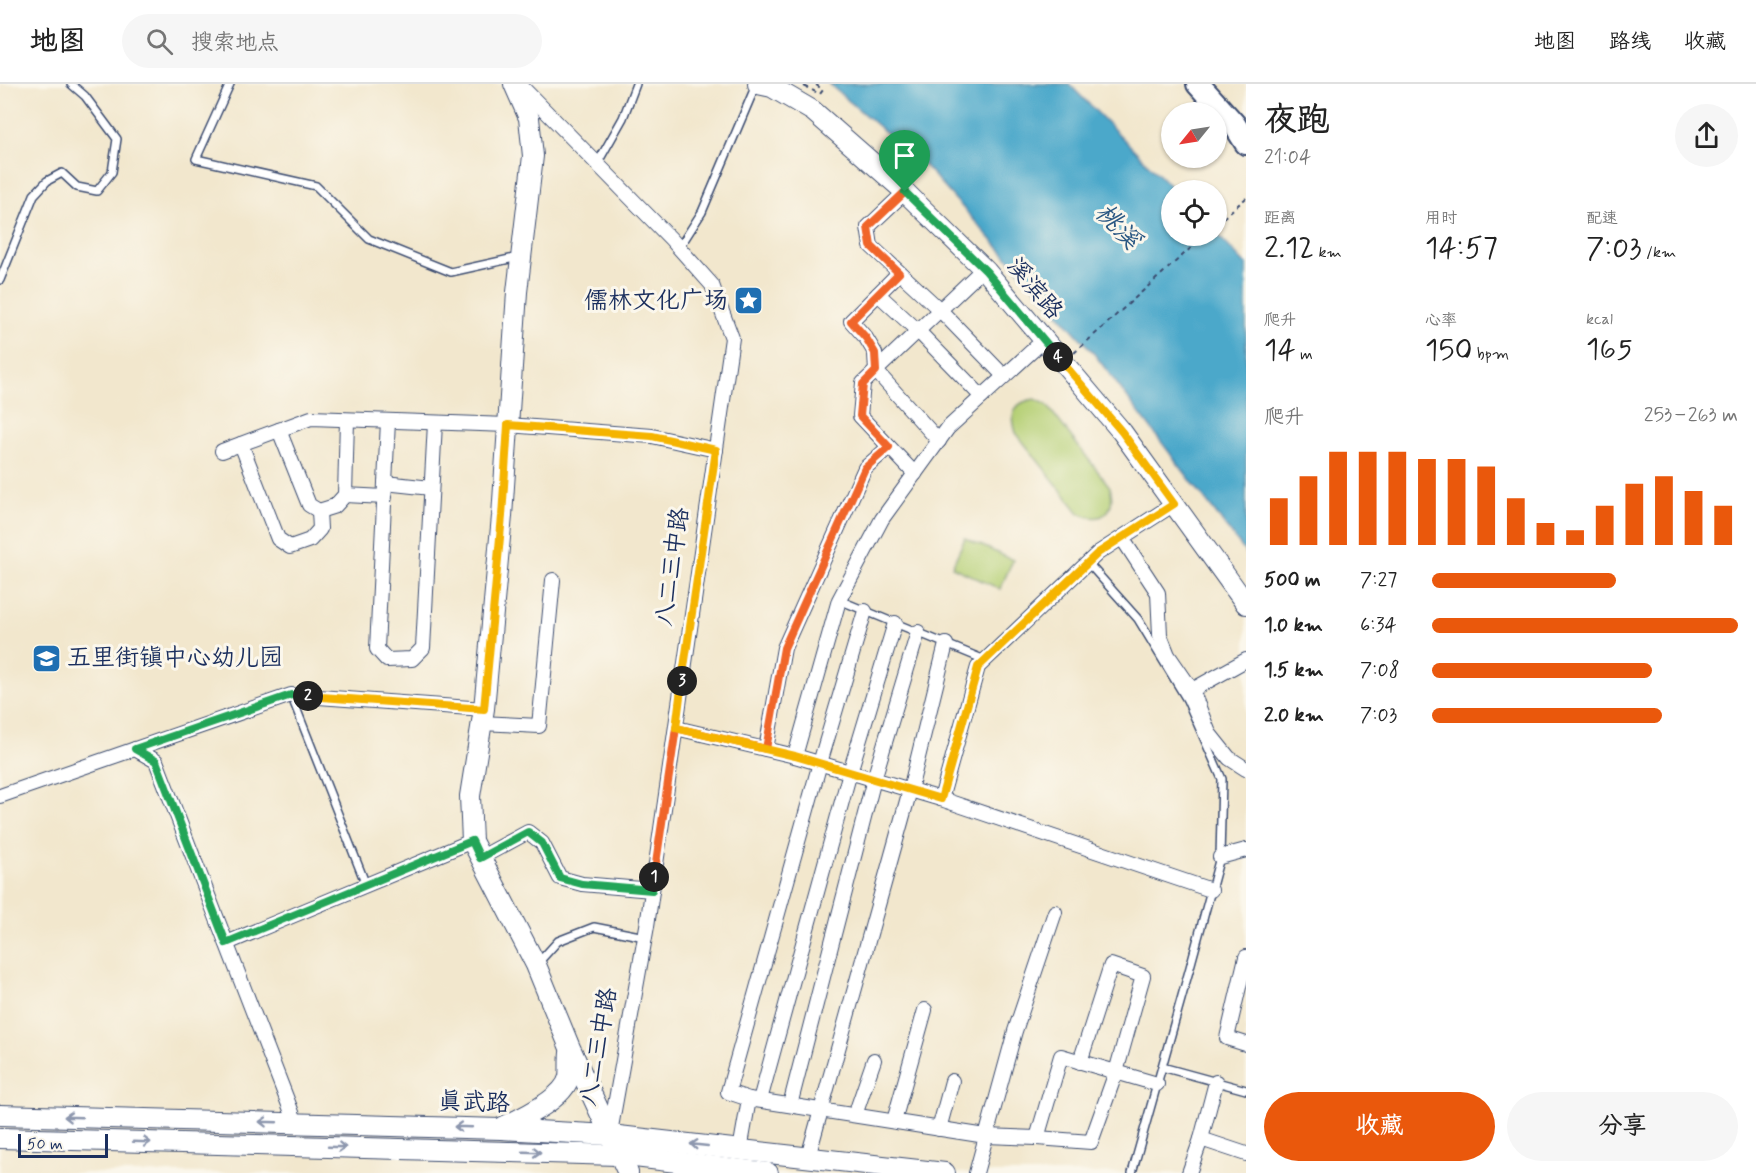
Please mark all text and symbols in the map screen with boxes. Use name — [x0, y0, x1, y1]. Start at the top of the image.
search box — [122, 14, 542, 68]
text: 地图 — [30, 24, 86, 61]
icon: search — [143, 25, 176, 58]
text: 地图 — [1534, 28, 1576, 56]
text: 路线 — [1609, 28, 1651, 56]
text: 收藏 — [1684, 28, 1726, 56]
text: 搜索地点 — [191, 29, 279, 57]
text: 夜跑 — [1264, 99, 1330, 143]
north arrow — [1161, 102, 1227, 168]
map controls — [1161, 102, 1227, 246]
button: share — [1675, 104, 1738, 167]
pin — [879, 130, 930, 192]
icon: arrive — [888, 139, 921, 172]
text: 21:04 — [1264, 144, 1311, 171]
button: locate — [1161, 180, 1227, 246]
water label: 桃溪 — [1087, 196, 1149, 259]
text: 距离 — [1264, 208, 1296, 229]
text: 用时 — [1425, 208, 1457, 229]
text: 配速 — [1586, 208, 1618, 229]
text: 2.12 — [1264, 229, 1314, 268]
text: 14:57 — [1425, 229, 1498, 268]
text: 7:03 — [1586, 229, 1642, 268]
text: km — [1314, 242, 1342, 263]
text: /km — [1642, 242, 1676, 263]
street label: 溪滨路 — [999, 251, 1069, 327]
place icon: 儒林文化广场 — [733, 285, 765, 317]
place label: 儒林文化广场 — [584, 286, 728, 317]
text: kcal — [1586, 309, 1613, 330]
text: 爬升 — [1264, 310, 1296, 331]
text: 心率 — [1425, 310, 1457, 331]
text: 165 — [1586, 330, 1633, 369]
text: 14 — [1264, 331, 1296, 370]
text: 150 — [1425, 331, 1472, 370]
pin: 4 — [1043, 342, 1073, 372]
text: m — [1296, 344, 1313, 365]
text: bpm — [1472, 344, 1509, 365]
text: 4 — [1053, 346, 1063, 367]
text: 253–263 m — [1644, 402, 1738, 429]
text: 爬升 — [1264, 404, 1304, 431]
street label: 八二三中路 — [649, 505, 697, 629]
text: 500 m — [1264, 567, 1321, 594]
text: 7:27 — [1360, 567, 1397, 594]
text: 1.0 km — [1264, 612, 1323, 639]
text: 6:34 — [1360, 612, 1397, 639]
school or university icon: 五里街镇中心幼儿园 — [30, 642, 62, 674]
place label: 五里街镇中心幼儿园 — [67, 643, 283, 674]
text: 1.5 km — [1264, 657, 1324, 684]
text: 7:08 — [1360, 657, 1400, 684]
pin: 3 — [667, 666, 697, 696]
text: 3 — [678, 670, 686, 691]
pin: 2 — [293, 681, 323, 711]
text: 2 — [304, 685, 312, 706]
text: 2.0 km — [1264, 702, 1324, 729]
text: 7:03 — [1360, 702, 1397, 729]
pin: 1 — [639, 862, 669, 892]
text: 1 — [650, 866, 658, 887]
street label: 八二三中路 — [573, 985, 625, 1109]
street label: 真武路 — [437, 1086, 511, 1120]
button: 收藏 — [1264, 1092, 1495, 1161]
button: 分享 — [1507, 1092, 1738, 1161]
one-way arrow — [63, 1111, 83, 1123]
one-way arrow — [258, 1116, 278, 1128]
one-way arrow — [453, 1122, 473, 1133]
scale bar — [18, 1131, 108, 1158]
text: 50 m — [27, 1134, 63, 1155]
one-way arrow — [132, 1136, 152, 1148]
one-way arrow — [689, 1139, 709, 1150]
one-way arrow — [327, 1142, 347, 1153]
one-way arrow — [522, 1147, 542, 1158]

